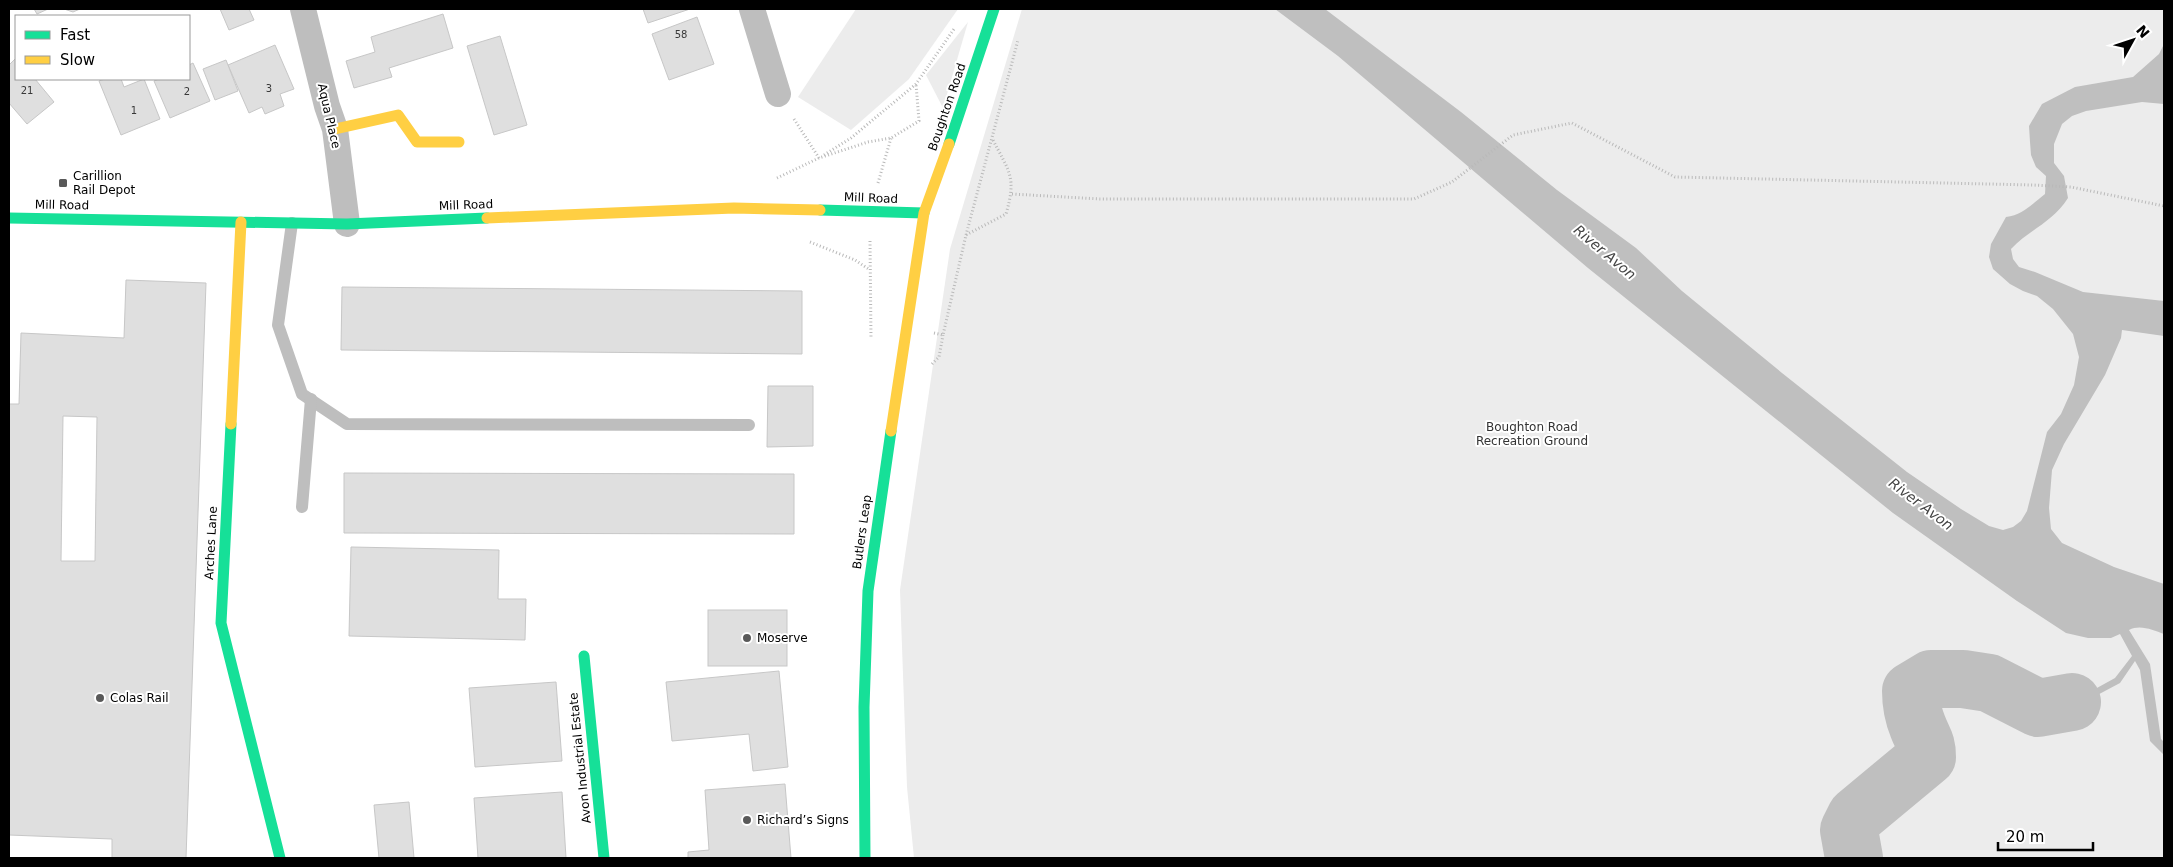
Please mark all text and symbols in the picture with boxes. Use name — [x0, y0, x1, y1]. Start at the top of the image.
legend — [15, 15, 190, 80]
north arrow — [2108, 15, 2158, 65]
text: N — [2133, 22, 2153, 41]
text: Fast — [60, 26, 90, 44]
house number: 58 — [675, 29, 687, 40]
text: Slow — [60, 51, 95, 69]
street label: Boughton Road — [925, 61, 969, 153]
street label: Aqua Place — [315, 82, 343, 150]
house number: 3 — [266, 83, 272, 94]
house number: 21 — [21, 85, 33, 96]
house number: 2 — [184, 86, 190, 97]
house number: 1 — [131, 105, 137, 116]
place label: Carillion Rail Depot — [73, 169, 135, 197]
marker: Carillion Rail Depot — [57, 177, 69, 189]
street label: Mill Road — [844, 190, 898, 206]
street label: Mill Road — [439, 197, 493, 213]
street label: Mill Road — [35, 198, 89, 212]
water label: River Avon — [1571, 221, 1639, 283]
park label: Boughton Road Recreation Ground — [1476, 420, 1588, 448]
water label: River Avon — [1886, 475, 1956, 533]
street label: Butlers Leap — [850, 494, 874, 570]
street label: Arches Lane — [202, 506, 220, 580]
place label: Moserve — [757, 631, 808, 645]
marker: Moserve — [741, 632, 753, 644]
place label: Colas Rail — [110, 691, 169, 705]
marker: Colas Rail — [94, 692, 106, 704]
street label: Avon Industrial Estate — [566, 692, 594, 824]
place label: Richard’s Signs — [757, 813, 849, 827]
marker: Richard’s Signs — [741, 814, 753, 826]
scale bar — [1998, 820, 2093, 852]
text: 20 m — [2006, 828, 2044, 846]

